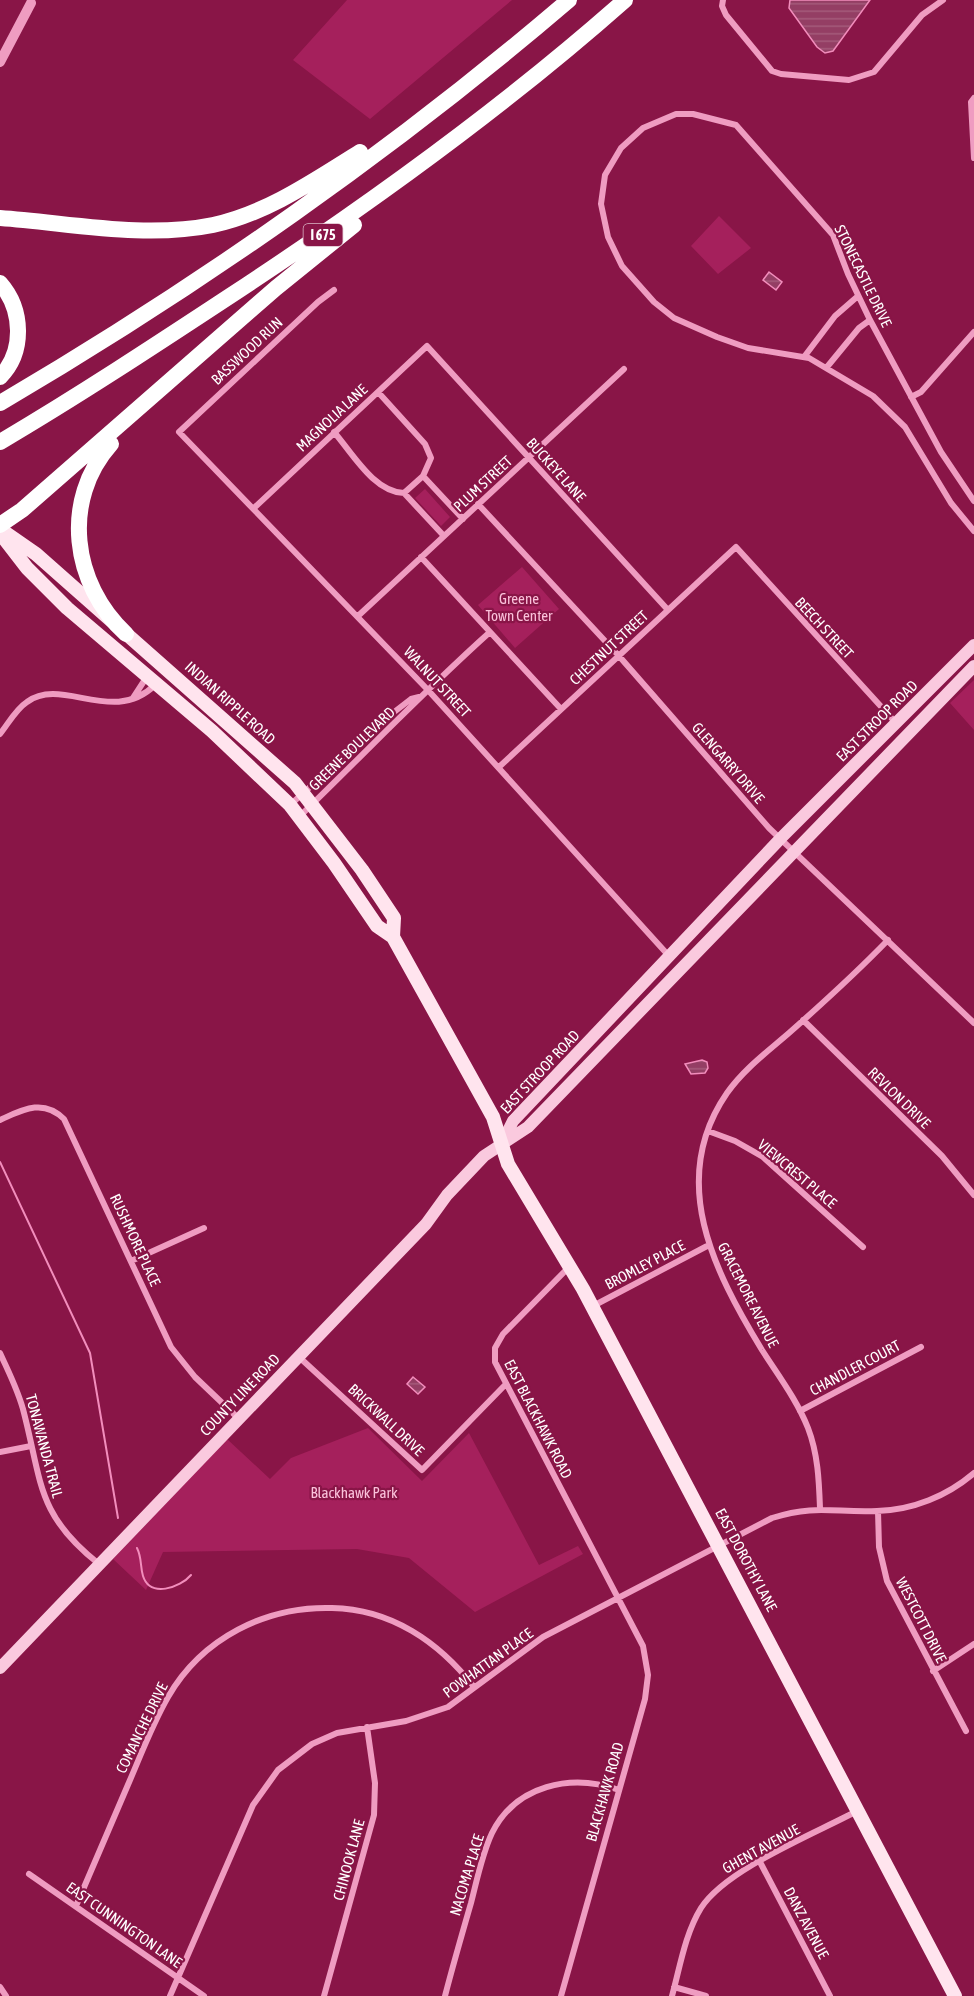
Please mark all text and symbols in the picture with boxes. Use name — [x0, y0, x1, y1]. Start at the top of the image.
street label: STONECASTLE DRIVE — [831, 222, 896, 330]
road number: I 675 — [304, 224, 342, 246]
street label: BASSWOOD RUN — [208, 313, 286, 388]
street label: MAGNOLIA LANE — [293, 380, 371, 455]
street label: BUCKEYE LANE — [523, 434, 590, 506]
street label: PLUM STREET — [450, 452, 516, 515]
park label: Greene Town Center — [485, 590, 553, 624]
street label: BEECH STREET — [792, 594, 857, 662]
street label: CHESTNUT STREET — [566, 607, 652, 688]
street label: WALNUT STREET — [401, 643, 474, 721]
street label: INDIAN RIPPLE ROAD — [182, 658, 279, 748]
street label: EAST STROOP ROAD — [833, 677, 921, 765]
street label: GREENE BOULEVARD — [305, 703, 398, 794]
street label: GLENGARRY DRIVE — [689, 719, 768, 807]
street label: EAST STROOP ROAD — [497, 1026, 583, 1117]
street label: REVLON DRIVE — [865, 1064, 934, 1132]
street label: VIEWCREST PLACE — [755, 1136, 841, 1212]
street label: RUSHMORE PLACE — [107, 1191, 164, 1289]
street label: BROMLEY PLACE — [602, 1236, 688, 1293]
street label: GRACEMORE AVENUE — [715, 1239, 783, 1351]
street label: CHANDLER COURT — [807, 1336, 903, 1399]
street label: COUNTY LINE ROAD — [196, 1350, 283, 1439]
street label: EAST BLACKHAWK ROAD — [501, 1357, 576, 1481]
street label: BRICKWALL DRIVE — [345, 1380, 428, 1460]
street label: TONAWANDA TRAIL — [22, 1392, 67, 1500]
park label: Blackhawk Park — [310, 1484, 398, 1501]
street label: EAST DOROTHY LANE — [712, 1505, 781, 1615]
street label: WESTCOTT DRIVE — [893, 1574, 951, 1666]
street label: POWHATTAN PLACE — [440, 1624, 536, 1701]
street label: COMANCHE DRIVE — [112, 1679, 171, 1776]
street label: BLACKHAWK ROAD — [582, 1740, 627, 1843]
street label: CHINOOK LANE — [330, 1817, 368, 1902]
street label: GHENT AVENUE — [719, 1820, 803, 1877]
street label: NACOMA PLACE — [446, 1831, 487, 1918]
street label: EAST CUNNINGTON LANE — [63, 1878, 186, 1971]
street label: DANZ AVENUE — [781, 1884, 833, 1962]

